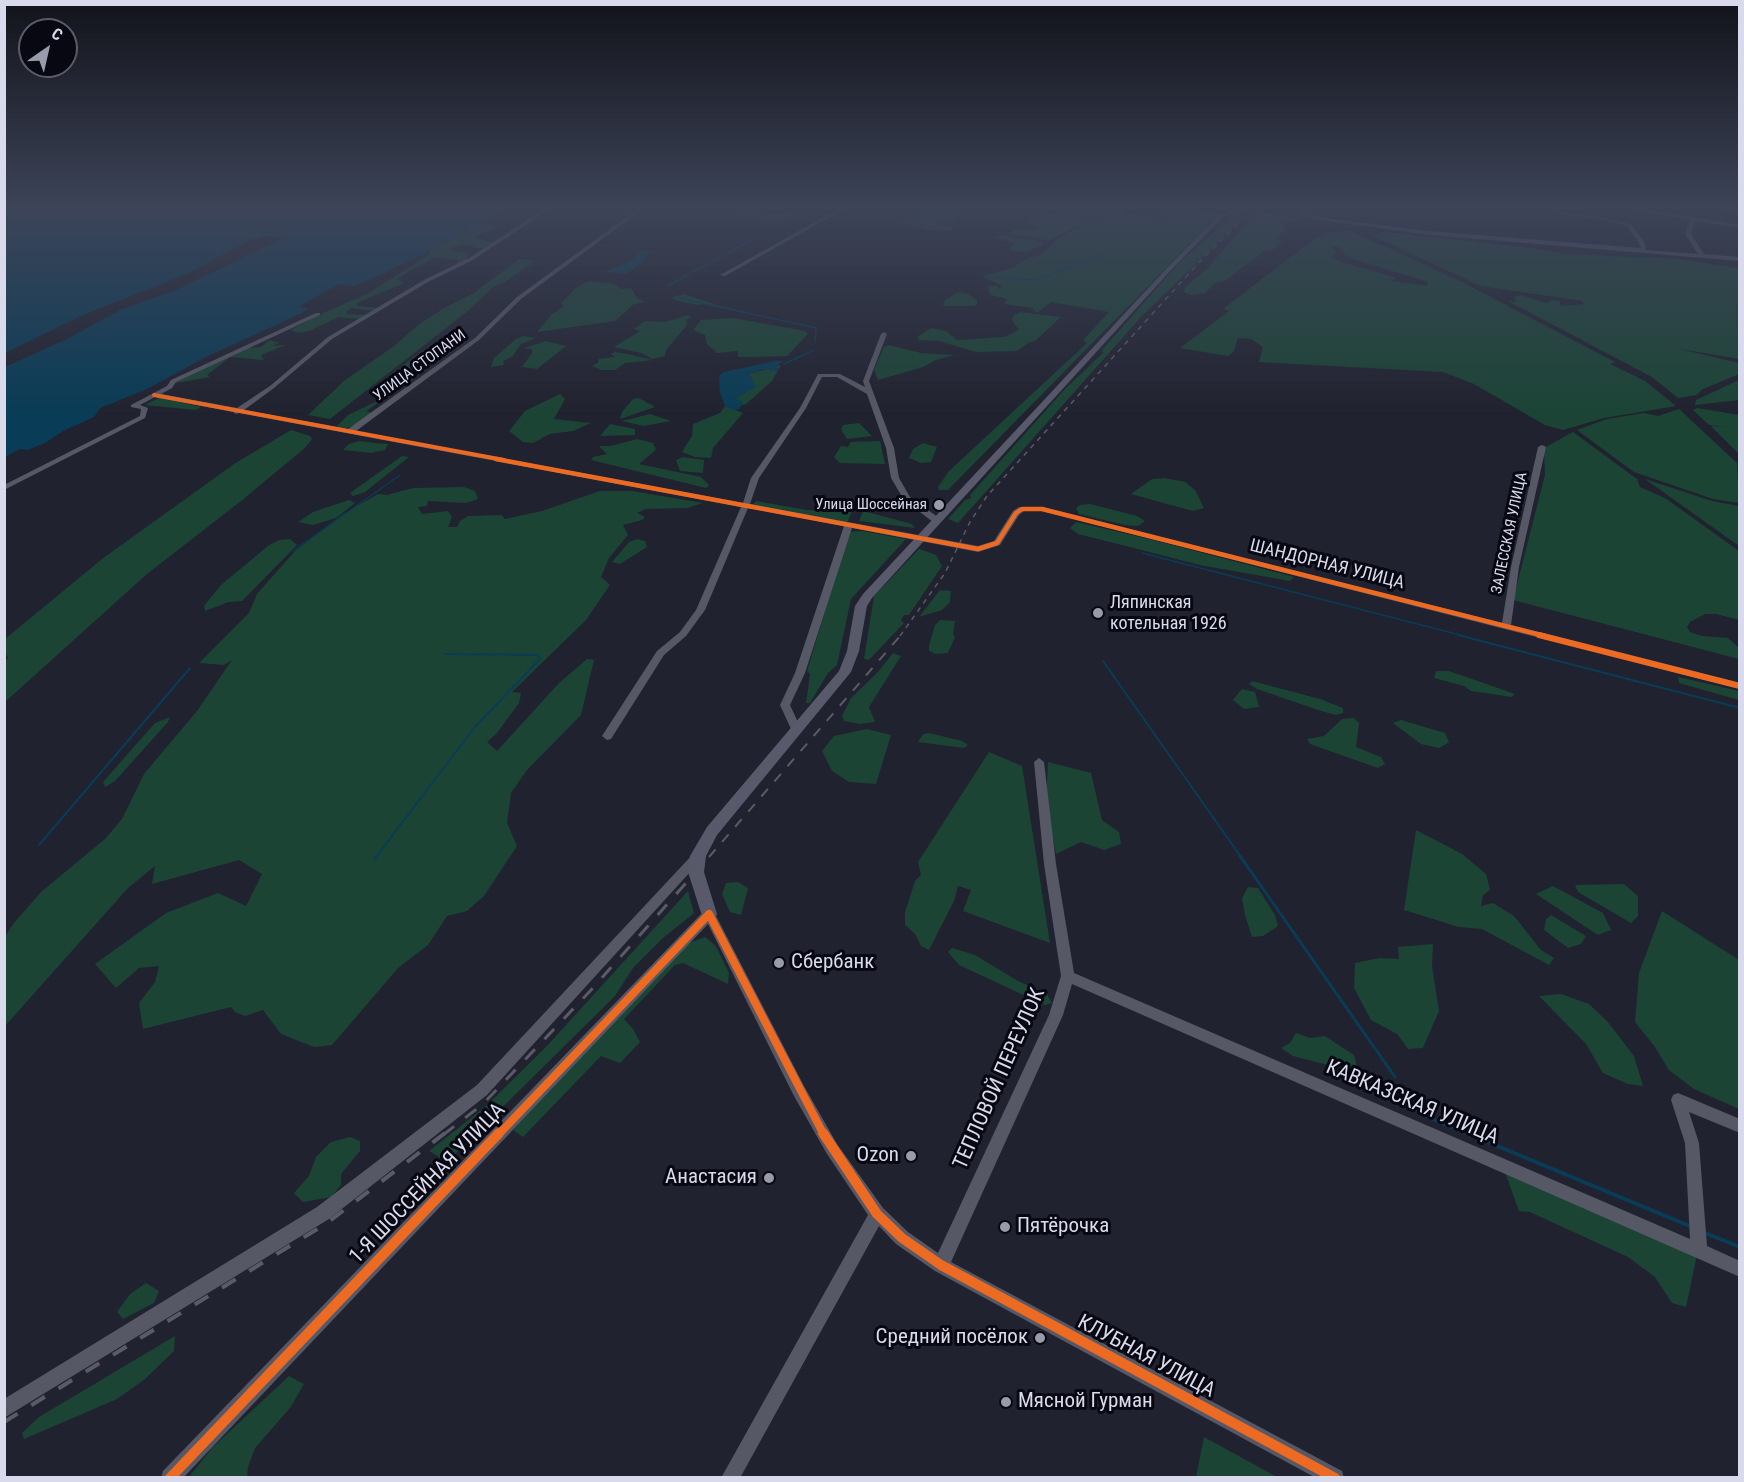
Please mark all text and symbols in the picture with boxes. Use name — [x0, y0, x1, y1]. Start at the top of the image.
north arrow — [18, 18, 78, 78]
text: С — [48, 24, 66, 45]
street label: УЛИЦА СТОПАНИ — [370, 326, 470, 406]
street label: ЗАЛЕССКАЯ УЛИЦА — [1488, 471, 1532, 595]
place label: Улица Шоссейная — [815, 496, 927, 514]
marker: Улица Шоссейная — [932, 498, 946, 512]
street label: ШАНДОРНАЯ УЛИЦА — [1247, 535, 1407, 595]
place label: Ляпинская котельная 1926 — [1110, 592, 1227, 634]
marker: Ляпинская котельная 1926 — [1091, 606, 1105, 620]
place label: Сбербанк — [791, 950, 874, 976]
marker: Сбербанк — [772, 956, 786, 970]
street label: ТЕПЛОВОЙ ПЕРЕУЛОК — [949, 984, 1051, 1174]
street label: КАВКАЗСКАЯ УЛИЦА — [1322, 1055, 1502, 1151]
street label: 1-Я ШОССЕЙНАЯ УЛИЦА — [345, 1098, 511, 1270]
place label: Ozon — [857, 1143, 899, 1169]
marker: Ozon — [904, 1149, 918, 1163]
place label: Анастасия — [665, 1165, 757, 1191]
marker: Анастасия — [762, 1171, 776, 1185]
place label: Пятёрочка — [1017, 1214, 1109, 1240]
marker: Пятёрочка — [998, 1220, 1012, 1234]
street label: КЛУБНАЯ УЛИЦА — [1073, 1310, 1219, 1404]
place label: Средний посёлок — [876, 1325, 1028, 1351]
marker: Средний посёлок — [1033, 1331, 1047, 1345]
place label: Мясной Гурман — [1018, 1389, 1153, 1415]
marker: Мясной Гурман — [999, 1395, 1013, 1409]

